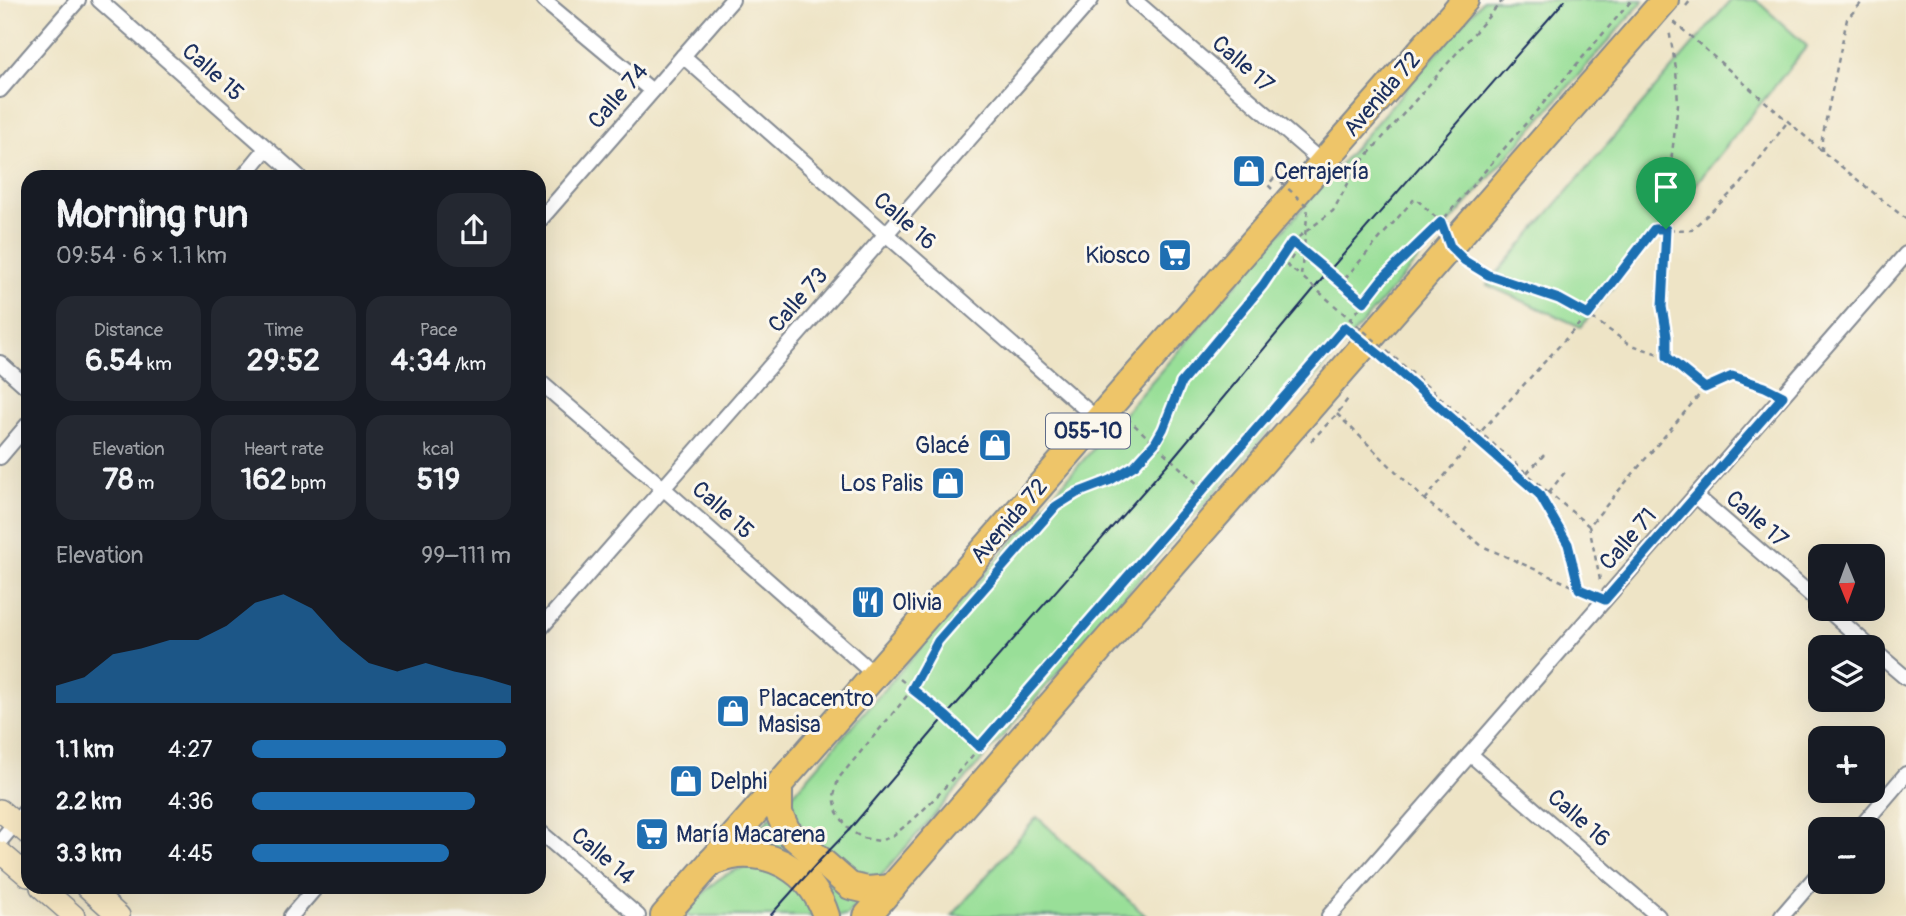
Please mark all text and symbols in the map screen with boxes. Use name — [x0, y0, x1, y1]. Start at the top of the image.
street label: Calle 17 — [1206, 29, 1280, 99]
street label: Calle 15 — [176, 37, 250, 107]
street label: Avenida 72 — [1337, 45, 1427, 143]
street label: Calle 74 — [582, 57, 654, 135]
shop icon: Cerrajería — [1230, 152, 1268, 190]
place label: Cerrajería — [1274, 157, 1369, 186]
pin — [1636, 157, 1696, 229]
icon: arrive — [1647, 168, 1685, 206]
street label: Calle 16 — [867, 186, 943, 256]
text: Morning run — [56, 191, 248, 239]
button: share — [437, 193, 511, 267]
supermarket icon: Kiosco — [1156, 236, 1194, 274]
text: 09:54 · 6 × 1.1 km — [56, 241, 227, 270]
place label: Kiosco — [1085, 241, 1150, 270]
street label: Calle 73 — [762, 261, 834, 339]
text: Distance — [94, 318, 163, 342]
text: Time — [264, 318, 303, 342]
text: Pace — [420, 318, 457, 342]
text: 6.54 — [85, 342, 143, 379]
text: 29:52 — [247, 342, 320, 379]
text: 4:34 — [391, 342, 450, 379]
text: km — [143, 352, 172, 376]
text: /km — [450, 352, 486, 376]
road number: 055-10 — [1046, 414, 1130, 448]
shop icon: Glacé — [976, 426, 1014, 464]
place label: Glacé — [915, 431, 970, 460]
text: Elevation — [92, 437, 165, 461]
text: Heart rate — [243, 437, 324, 461]
text: kcal — [423, 437, 454, 461]
text: 78 — [103, 461, 134, 498]
text: 162 — [241, 461, 287, 498]
text: 519 — [417, 461, 460, 498]
shop icon: Los Palis — [929, 464, 967, 502]
place label: Los Palis — [840, 469, 923, 498]
text: m — [134, 471, 155, 495]
text: bpm — [287, 471, 326, 495]
street label: Avenida 72 — [964, 472, 1054, 570]
street label: Calle 15 — [686, 475, 760, 545]
street label: Calle 17 — [1720, 484, 1794, 554]
street label: Calle 71 — [1593, 502, 1663, 576]
text: Elevation — [56, 541, 144, 570]
text: 99–111 m — [421, 541, 511, 570]
north arrow — [1808, 544, 1885, 621]
map controls — [1808, 544, 1885, 894]
restaurant icon: Olivia — [849, 583, 887, 621]
place label: Olivia — [892, 588, 942, 617]
button: layers — [1808, 635, 1885, 712]
place label: Placacentro Masisa — [758, 684, 874, 739]
shop icon: Placacentro Masisa — [714, 692, 752, 730]
button: + — [1808, 726, 1885, 803]
text: 1.1 km — [56, 735, 114, 764]
text: 4:27 — [168, 735, 213, 764]
shop icon: Delphi — [667, 762, 705, 800]
place label: Delphi — [710, 767, 767, 796]
street label: Calle 16 — [1541, 783, 1617, 853]
text: 2.2 km — [56, 787, 122, 816]
text: 4:36 — [168, 787, 214, 816]
supermarket icon: María Macarena — [633, 815, 671, 853]
button: − — [1808, 817, 1885, 894]
place label: María Macarena — [676, 820, 826, 849]
street label: Calle 14 — [565, 821, 641, 891]
text: 3.3 km — [56, 839, 122, 868]
text: 4:45 — [168, 839, 213, 868]

